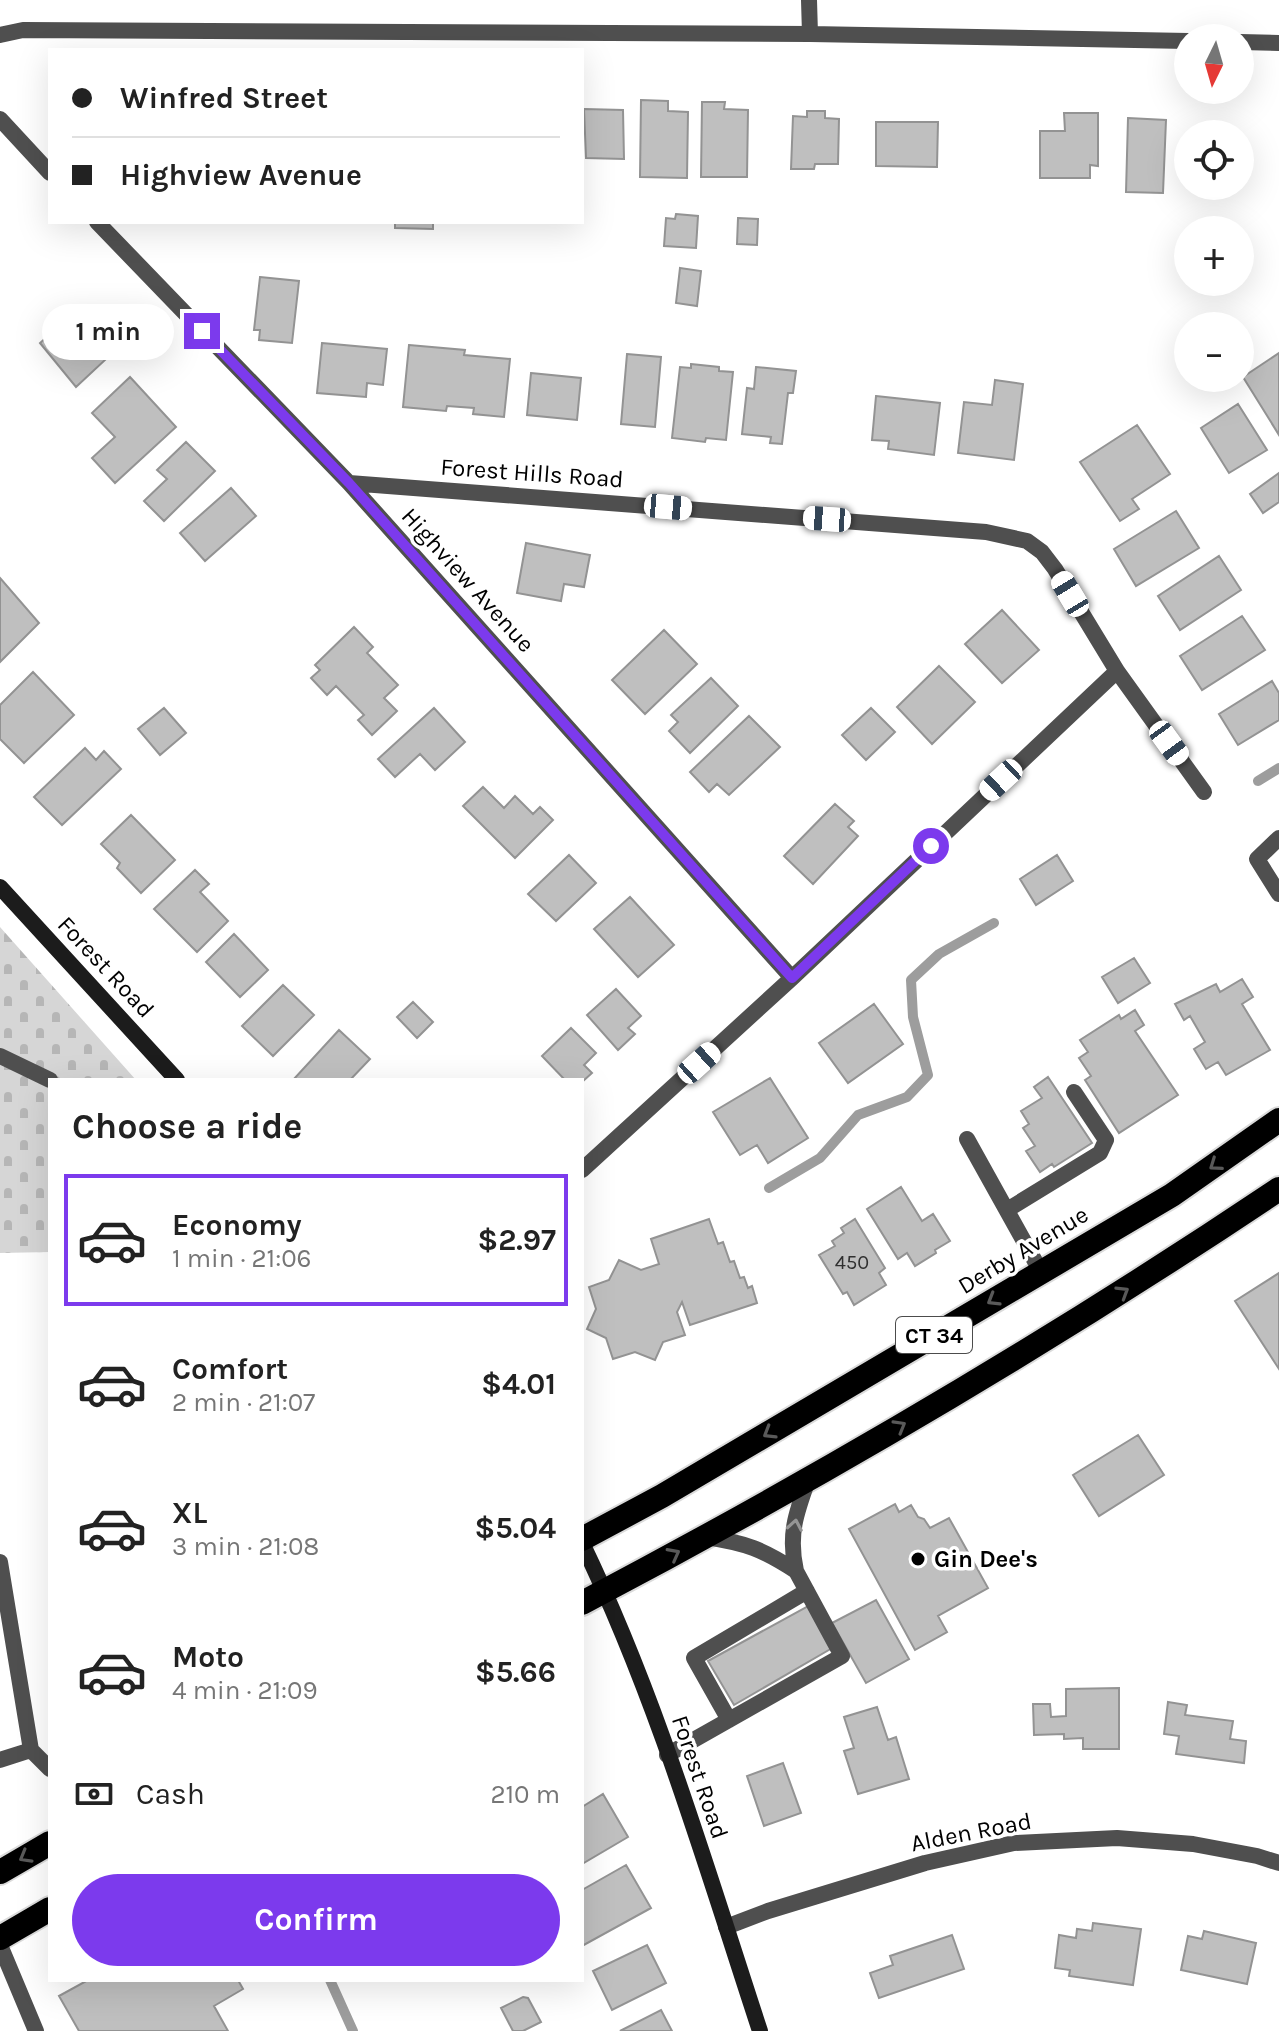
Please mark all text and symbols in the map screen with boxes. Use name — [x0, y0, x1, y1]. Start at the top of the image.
north arrow — [1174, 24, 1254, 104]
map controls — [1174, 24, 1254, 392]
text: Winfred Street — [120, 80, 328, 116]
button: locate — [1174, 120, 1254, 200]
text: Highview Avenue — [120, 157, 362, 193]
button: + — [1174, 216, 1254, 296]
callout: 1 min — [42, 303, 174, 359]
button: − — [1174, 312, 1254, 392]
route end — [184, 313, 220, 349]
text: 1 min — [75, 316, 141, 347]
street label: Forest Hills Road — [439, 453, 625, 493]
car — [643, 493, 693, 521]
street label: Highview Avenue — [396, 502, 540, 658]
car — [802, 505, 852, 533]
car — [1047, 567, 1093, 621]
car — [1145, 717, 1193, 769]
car — [975, 755, 1027, 805]
route start — [913, 828, 949, 864]
street label: Forest Road — [52, 910, 160, 1024]
car — [673, 1038, 725, 1088]
text: Choose a ride — [72, 1105, 302, 1147]
one-way arrow — [1209, 1155, 1223, 1170]
street label: Derby Avenue — [953, 1200, 1093, 1300]
icon: car — [76, 1204, 148, 1276]
text: Economy — [172, 1207, 302, 1243]
text: $2.97 — [478, 1222, 556, 1258]
text: 1 min · 21:06 — [172, 1243, 312, 1274]
house number: 450 — [835, 1251, 869, 1274]
one-way arrow — [1114, 1286, 1129, 1302]
one-way arrow — [987, 1291, 1002, 1306]
road number: CT 34 — [896, 1317, 972, 1353]
icon: car — [76, 1348, 148, 1420]
text: Comfort — [172, 1351, 288, 1387]
text: $4.01 — [481, 1366, 556, 1402]
text: 2 min · 21:07 — [172, 1387, 315, 1418]
one-way arrow — [891, 1420, 906, 1436]
one-way arrow — [763, 1423, 778, 1438]
icon: car — [76, 1492, 148, 1564]
text: XL — [172, 1495, 207, 1531]
text: $5.04 — [475, 1510, 556, 1546]
one-way arrow — [785, 1518, 802, 1531]
text: 3 min · 21:08 — [172, 1531, 319, 1562]
place label: Gin Dee's — [934, 1545, 1038, 1573]
one-way arrow — [666, 1549, 680, 1564]
marker: Gin Dee's — [909, 1550, 927, 1568]
icon: car — [76, 1636, 148, 1708]
text: Moto — [172, 1639, 244, 1675]
text: $5.66 — [475, 1654, 556, 1690]
text: 4 min · 21:09 — [172, 1675, 318, 1706]
street label: Forest Road — [666, 1712, 734, 1842]
icon: cash — [72, 1772, 116, 1816]
text: Cash — [136, 1776, 205, 1812]
text: 210 m — [490, 1779, 560, 1810]
street label: Alden Road — [908, 1807, 1034, 1857]
one-way arrow — [19, 1847, 34, 1863]
button: Confirm — [72, 1874, 560, 1966]

